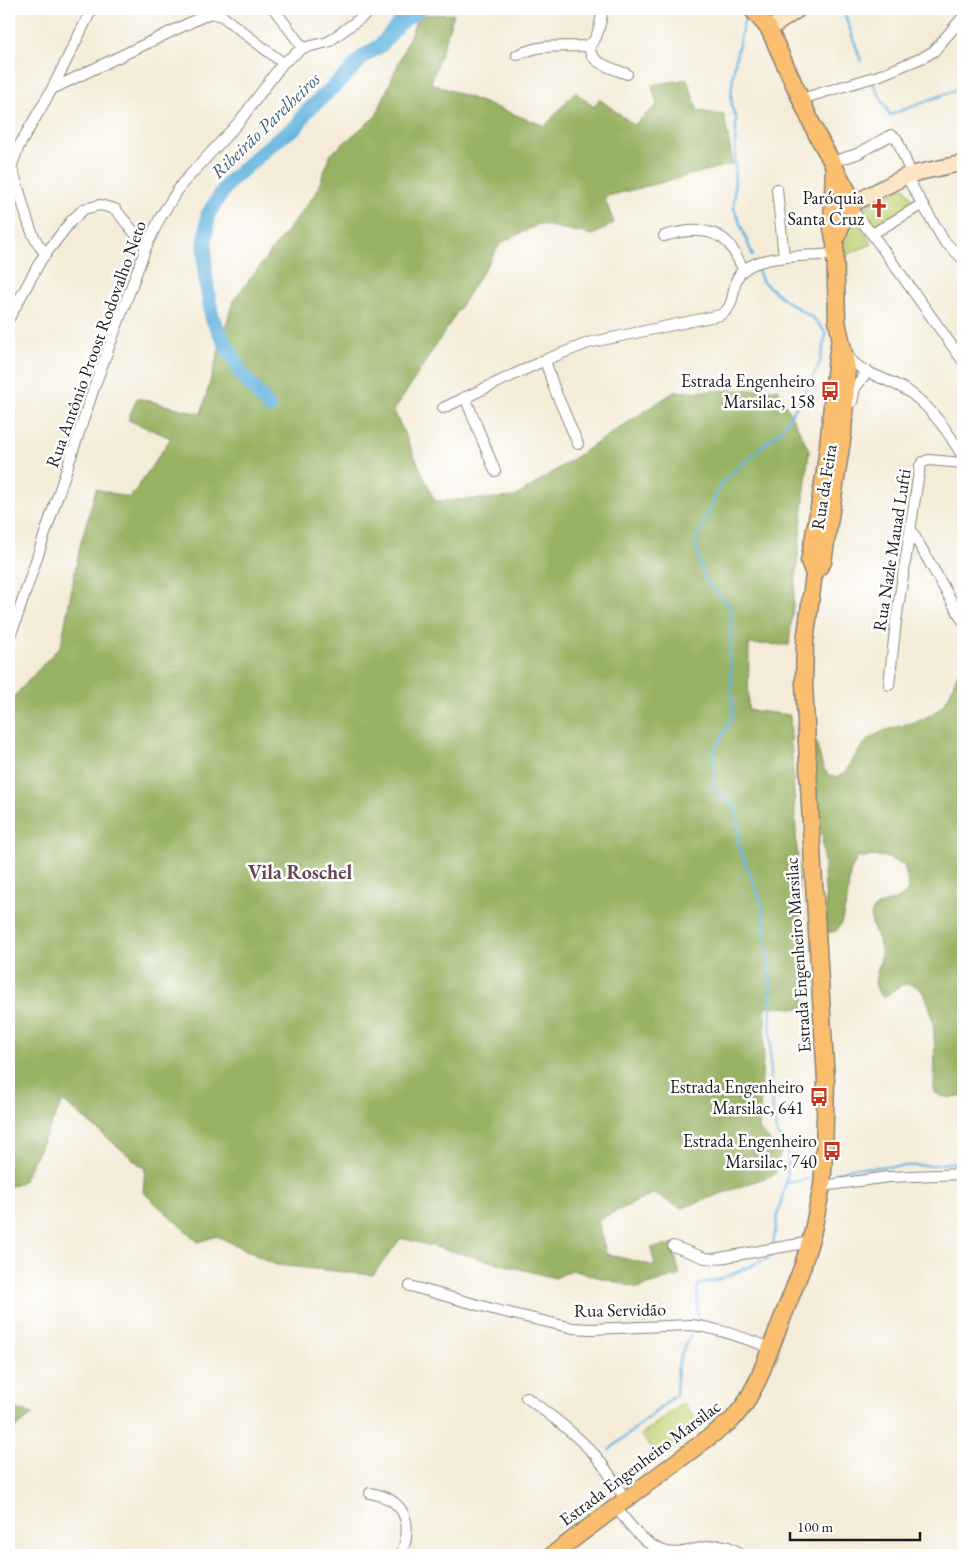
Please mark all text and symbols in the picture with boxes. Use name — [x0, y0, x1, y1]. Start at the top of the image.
water label: Ribeirão Parelheiros — [205, 66, 326, 184]
place label: Paróquia Santa Cruz — [787, 186, 865, 230]
church icon: Paróquia Santa Cruz — [868, 197, 890, 219]
street label: Rua Antônio Proost Rodovalho Neto — [40, 217, 151, 470]
place label: Estrada Engenheiro Marsilac, 158 — [681, 369, 815, 413]
bus stop icon: Estrada Engenheiro Marsilac, 158 — [819, 380, 841, 402]
street label: Rua da Feira — [805, 442, 842, 531]
street label: Rua Nazle Mauad Lufti — [867, 466, 916, 633]
street label: Estrada Engenheiro Marsilac — [779, 856, 816, 1054]
district label: Vila Roschel — [248, 859, 352, 885]
place label: Estrada Engenheiro Marsilac, 641 — [670, 1075, 804, 1119]
bus stop icon: Estrada Engenheiro Marsilac, 641 — [808, 1086, 830, 1108]
place label: Estrada Engenheiro Marsilac, 740 — [683, 1129, 817, 1173]
bus stop icon: Estrada Engenheiro Marsilac, 740 — [821, 1140, 843, 1162]
street label: Rua Servidão — [574, 1297, 666, 1322]
street label: Estrada Engenheiro Marsilac — [554, 1394, 725, 1531]
scale bar — [790, 1509, 920, 1541]
text: 100 m — [797, 1517, 834, 1536]

